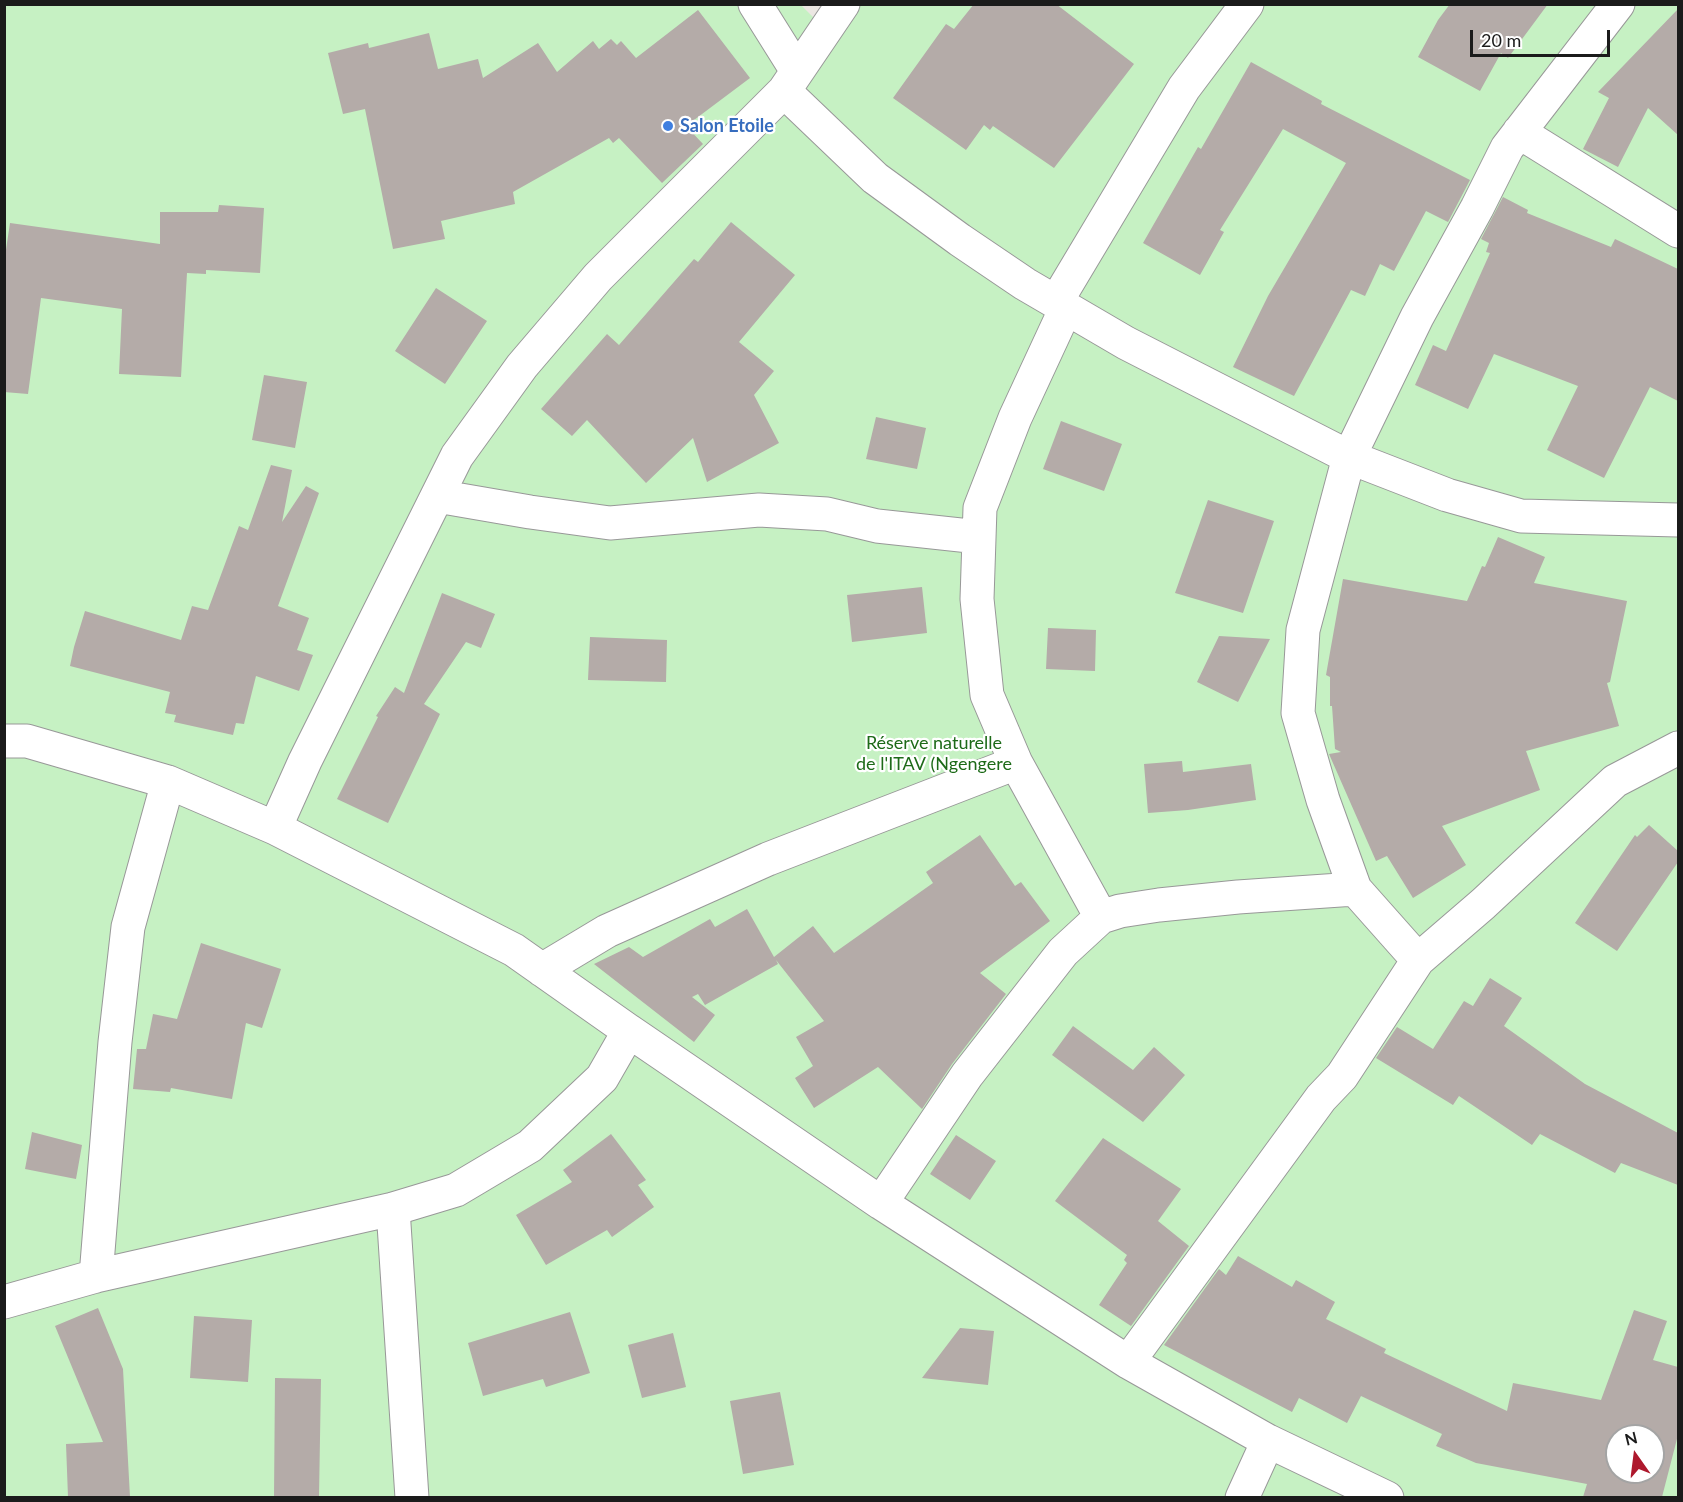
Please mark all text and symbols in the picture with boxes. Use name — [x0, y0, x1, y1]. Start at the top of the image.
scale bar — [1473, 18, 1612, 56]
text: 20 m — [1481, 29, 1521, 51]
place label: Salon Etoile — [680, 115, 774, 137]
marker: Salon Etoile — [661, 119, 675, 133]
park label: Réserve naturelle de l'ITAV (Ngengere — [856, 732, 1012, 774]
north arrow — [1605, 1424, 1665, 1484]
text: N — [1623, 1427, 1639, 1449]

